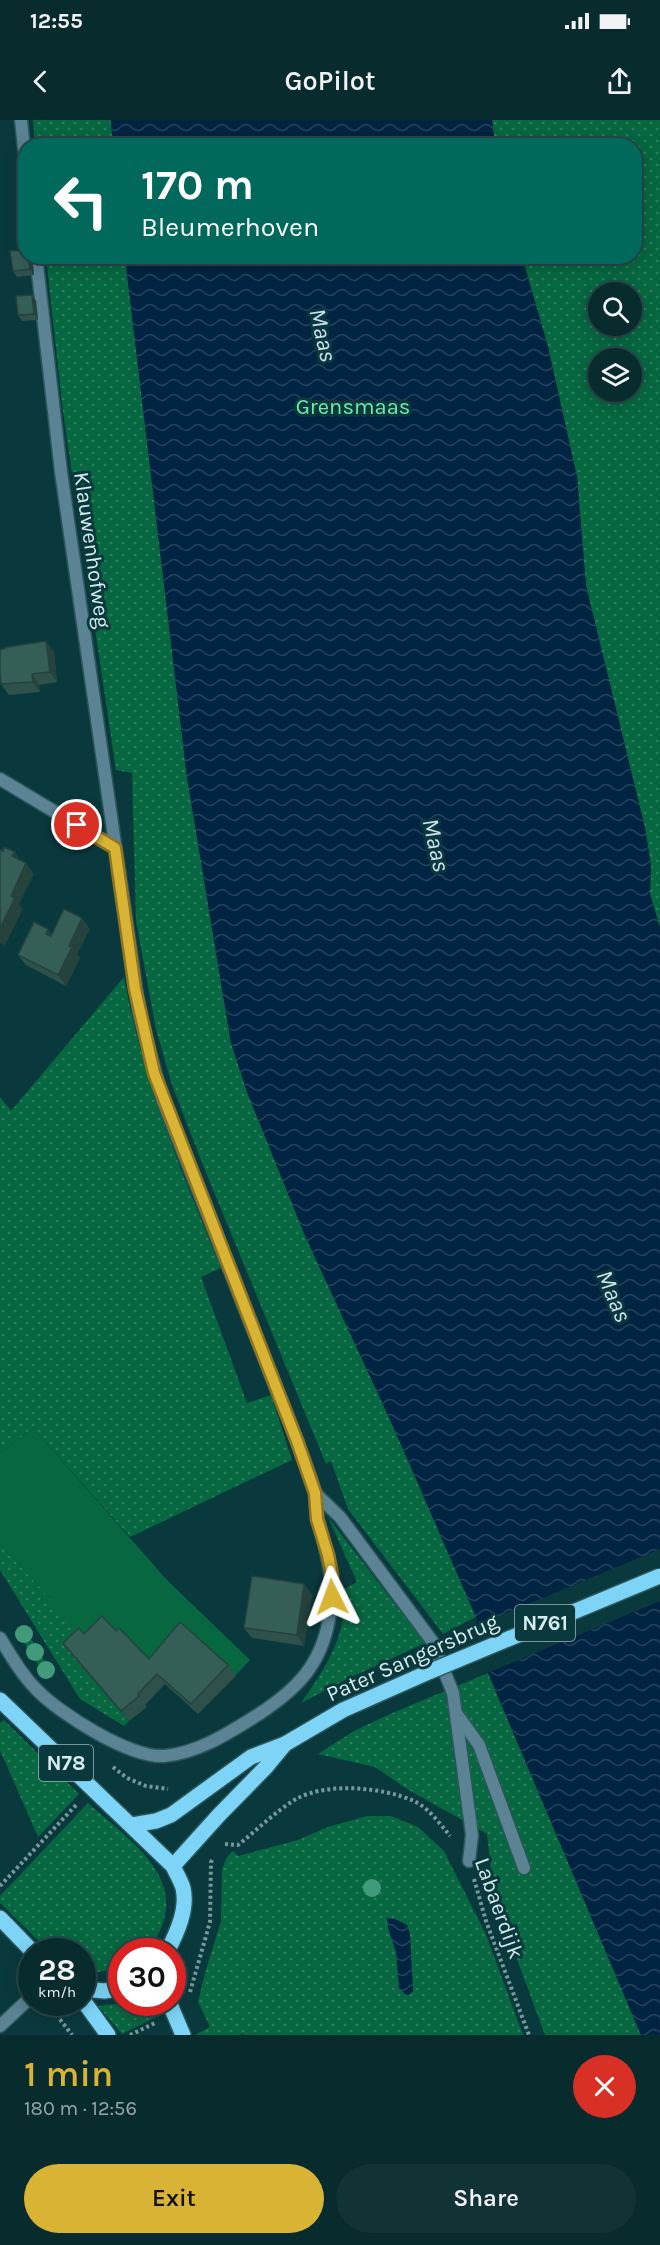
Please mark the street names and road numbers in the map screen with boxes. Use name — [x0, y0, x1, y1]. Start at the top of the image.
street label: Klauwenhofweg — [68, 470, 116, 631]
road number: N761 — [515, 1605, 575, 1641]
street label: Pater Sangersbrug — [322, 1608, 503, 1708]
road number: N78 — [39, 1745, 93, 1781]
street label: Labaerdijk — [469, 1854, 529, 1962]

